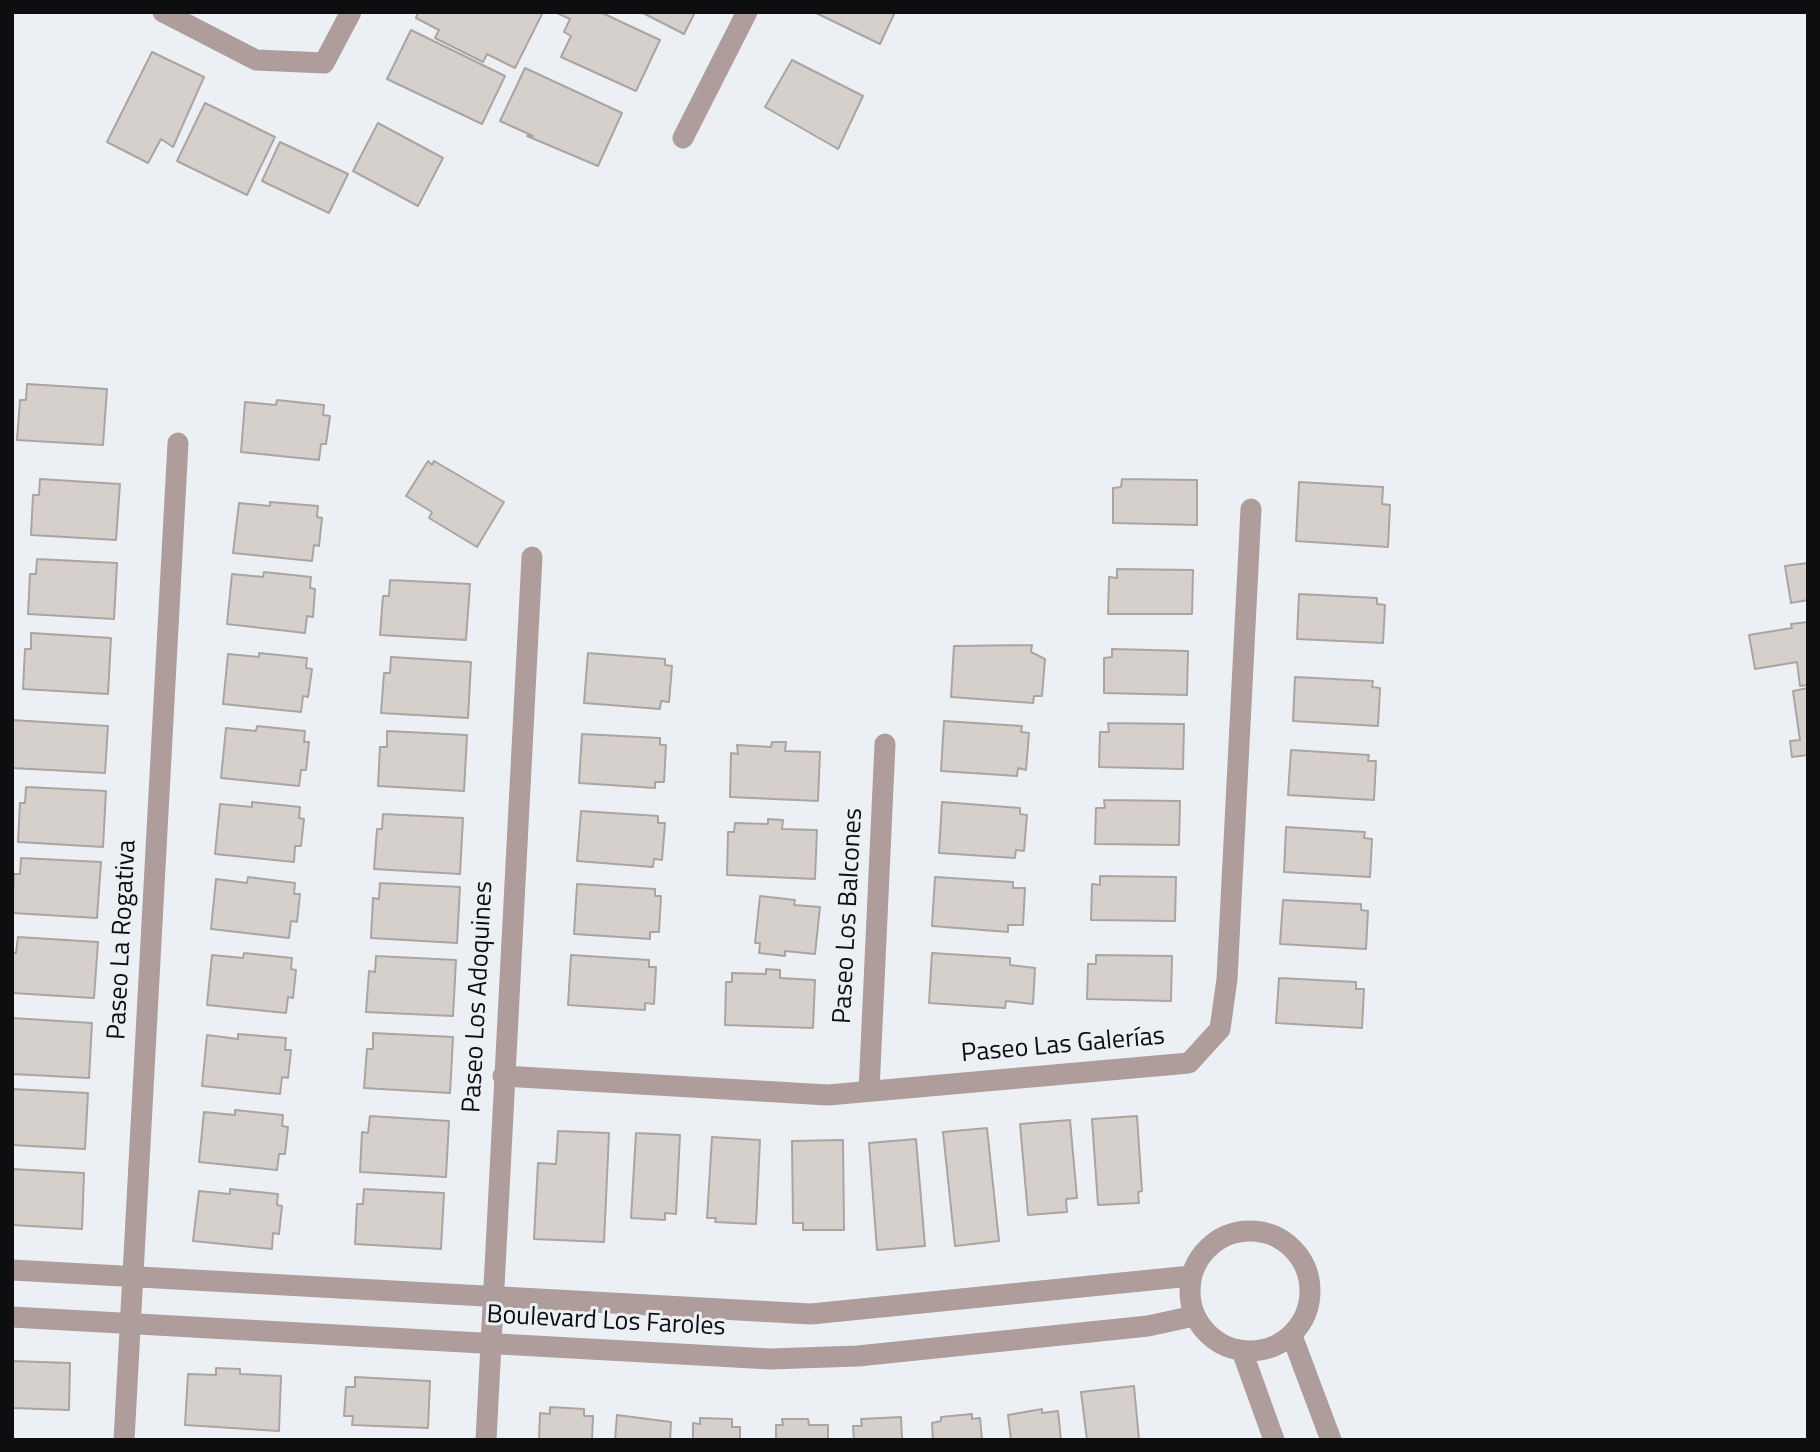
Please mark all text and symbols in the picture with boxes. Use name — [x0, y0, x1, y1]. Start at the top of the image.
street label: Paseo Los Balcones — [828, 807, 870, 1025]
street label: Paseo La Rogativa — [102, 839, 144, 1041]
street label: Paseo Los Adoquines — [457, 880, 501, 1114]
street label: Paseo Las Galerías — [960, 1022, 1166, 1070]
street label: Boulevard Los Faroles — [486, 1300, 726, 1344]

